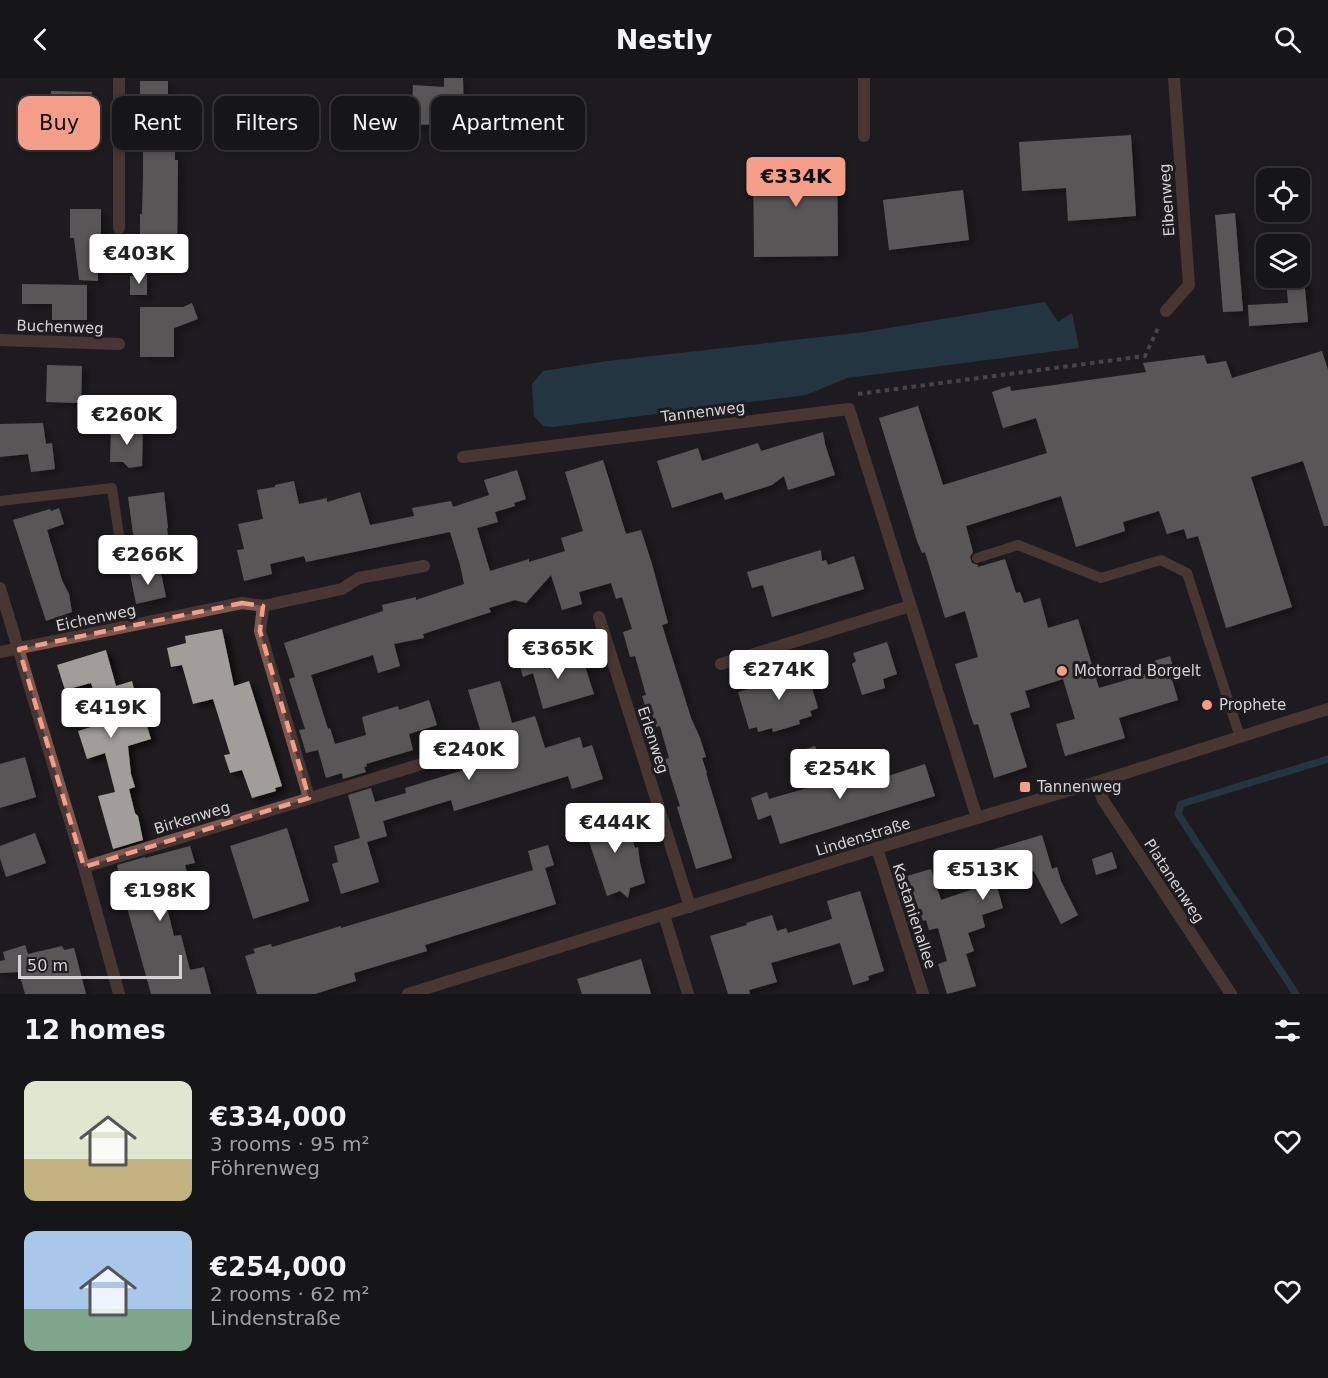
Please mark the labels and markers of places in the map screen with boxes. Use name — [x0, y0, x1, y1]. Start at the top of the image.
pin: €334K — [754, 157, 838, 208]
pin: €403K — [97, 234, 181, 285]
pin: €260K — [85, 395, 169, 446]
pin: €266K — [106, 535, 190, 586]
pin: €365K — [516, 629, 600, 680]
pin: €274K — [737, 650, 821, 701]
place label: Motorrad Borgelt — [1074, 662, 1201, 680]
marker: Motorrad Borgelt — [1055, 664, 1069, 678]
pin: €419K — [69, 688, 153, 739]
place label: Prophete — [1219, 696, 1286, 714]
marker: Prophete — [1200, 698, 1214, 712]
pin: €240K — [427, 730, 511, 781]
pin: €254K — [798, 749, 882, 800]
place label: Tannenweg — [1036, 778, 1122, 796]
marker: Tannenweg — [1018, 780, 1032, 794]
pin: €444K — [573, 803, 657, 854]
pin: €513K — [941, 850, 1025, 901]
pin: €198K — [118, 871, 202, 922]

